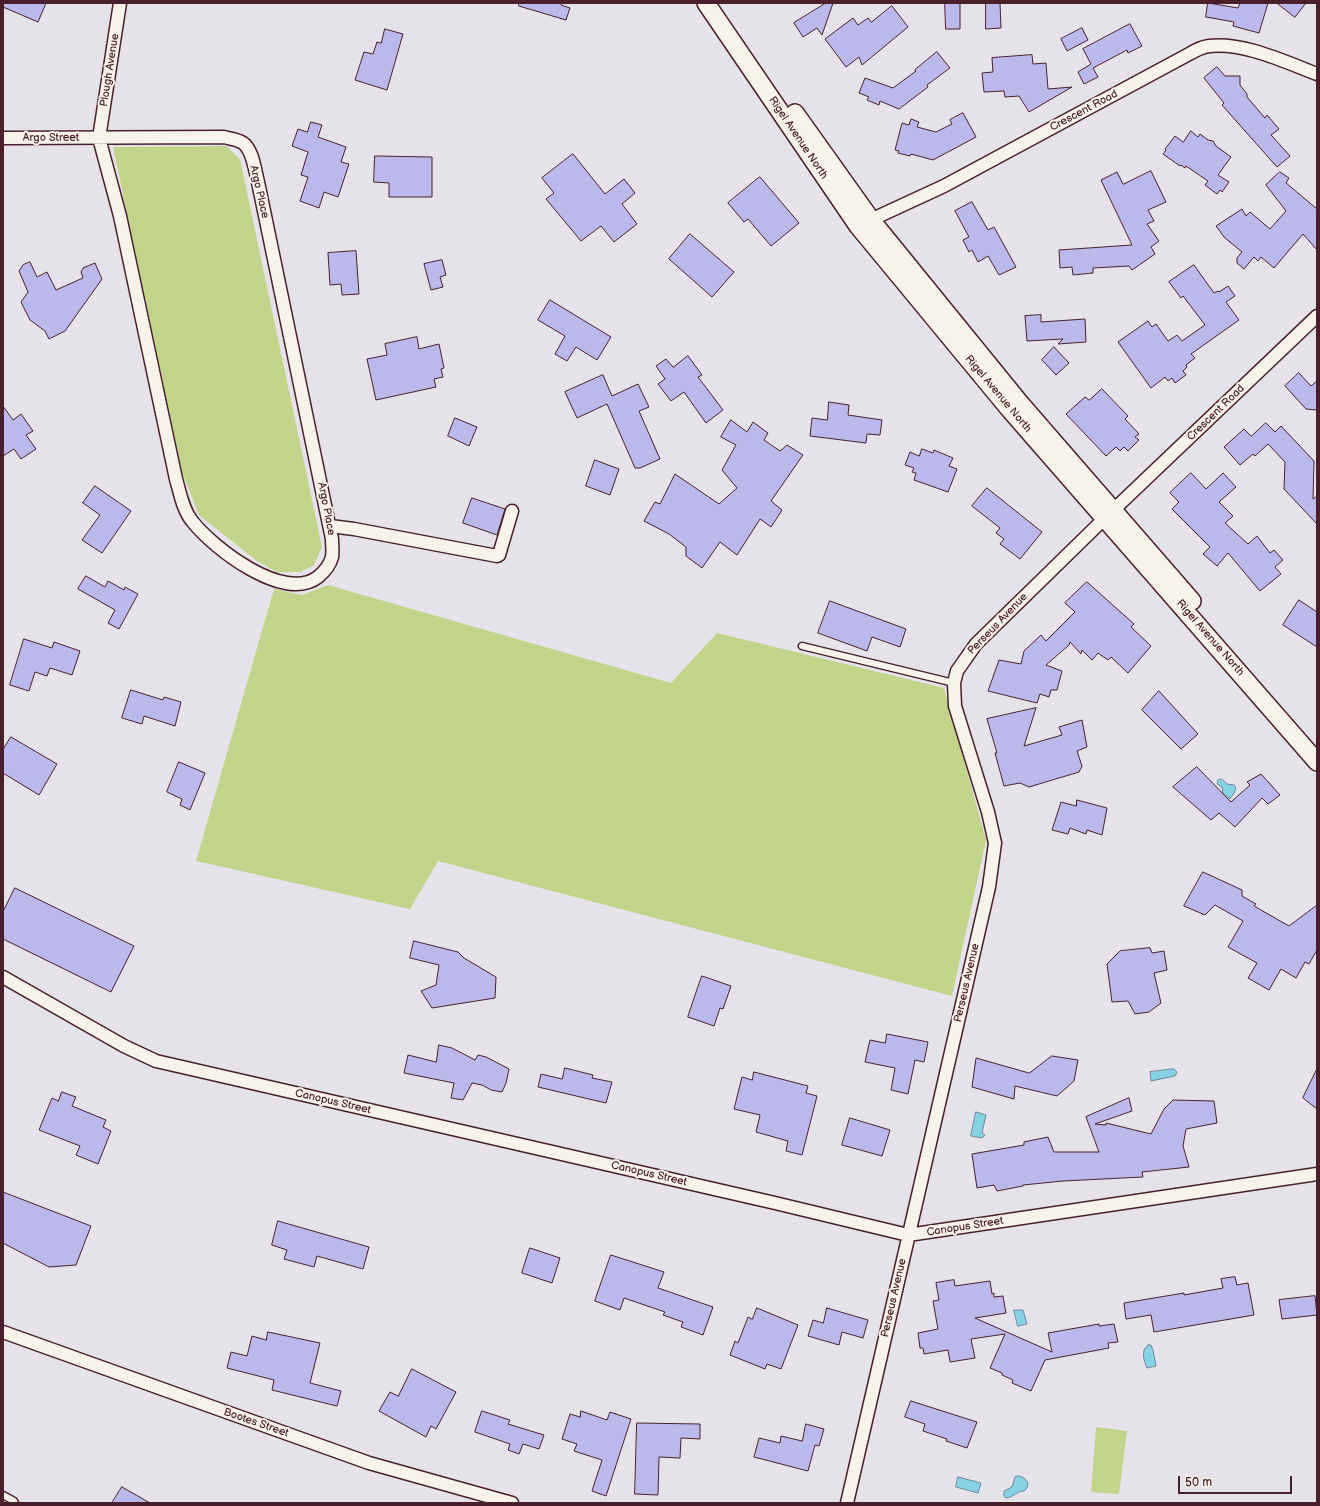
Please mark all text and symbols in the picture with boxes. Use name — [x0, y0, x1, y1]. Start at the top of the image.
street label: Plough Avenue — [98, 32, 122, 108]
street label: Crescent Road — [1048, 88, 1120, 134]
street label: Rigel Avenue North — [766, 94, 830, 182]
street label: Argo Street — [23, 131, 79, 145]
street label: Argo Place — [247, 164, 271, 220]
street label: Rigel Avenue North — [962, 353, 1034, 435]
street label: Crescent Road — [1184, 382, 1248, 444]
street label: Argo Place — [314, 481, 338, 537]
street label: Perseus Avenue — [965, 590, 1031, 658]
street label: Rigel Avenue North — [1173, 597, 1247, 679]
street label: Perseus Avenue — [952, 942, 982, 1024]
street label: Canopus Street — [294, 1087, 372, 1117]
street label: Canopus Street — [610, 1159, 688, 1189]
street label: Canopus Street — [926, 1214, 1004, 1240]
street label: Perseus Avenue — [879, 1257, 909, 1339]
street label: Bootes Street — [222, 1406, 290, 1440]
scale bar — [1180, 1468, 1294, 1494]
text: 50 m — [1185, 1475, 1212, 1490]

